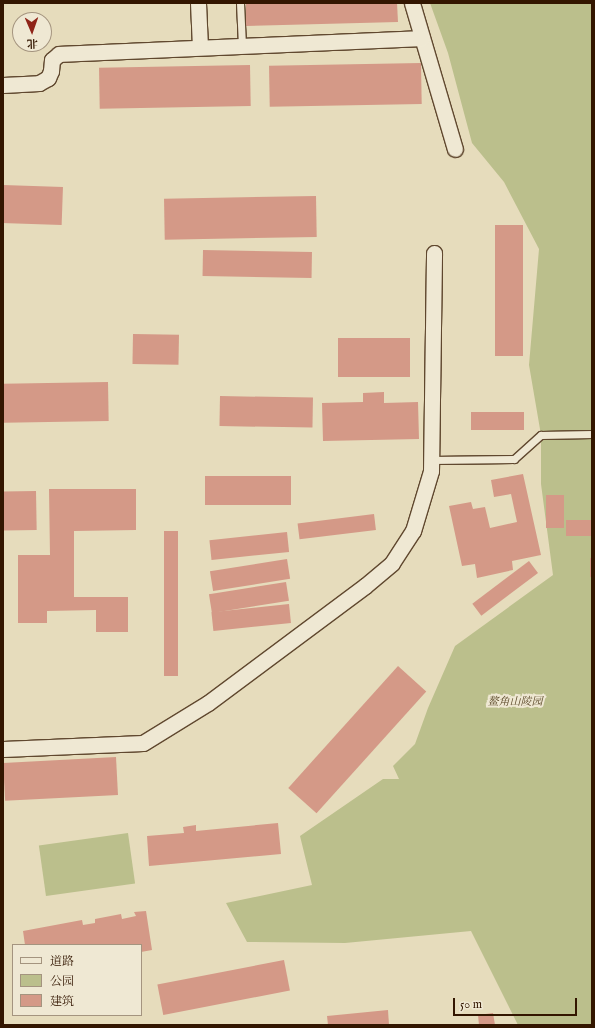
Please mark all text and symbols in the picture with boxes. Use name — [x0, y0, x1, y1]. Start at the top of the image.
north arrow — [12, 12, 52, 52]
text: 北 — [27, 36, 38, 50]
park label: 鳌角山陵园 — [488, 695, 542, 709]
legend — [12, 944, 142, 1016]
text: 道路 — [50, 954, 74, 969]
text: 公园 — [50, 974, 74, 989]
scale bar — [455, 990, 579, 1016]
text: 建筑 — [50, 994, 74, 1009]
text: 50 m — [460, 997, 482, 1012]

